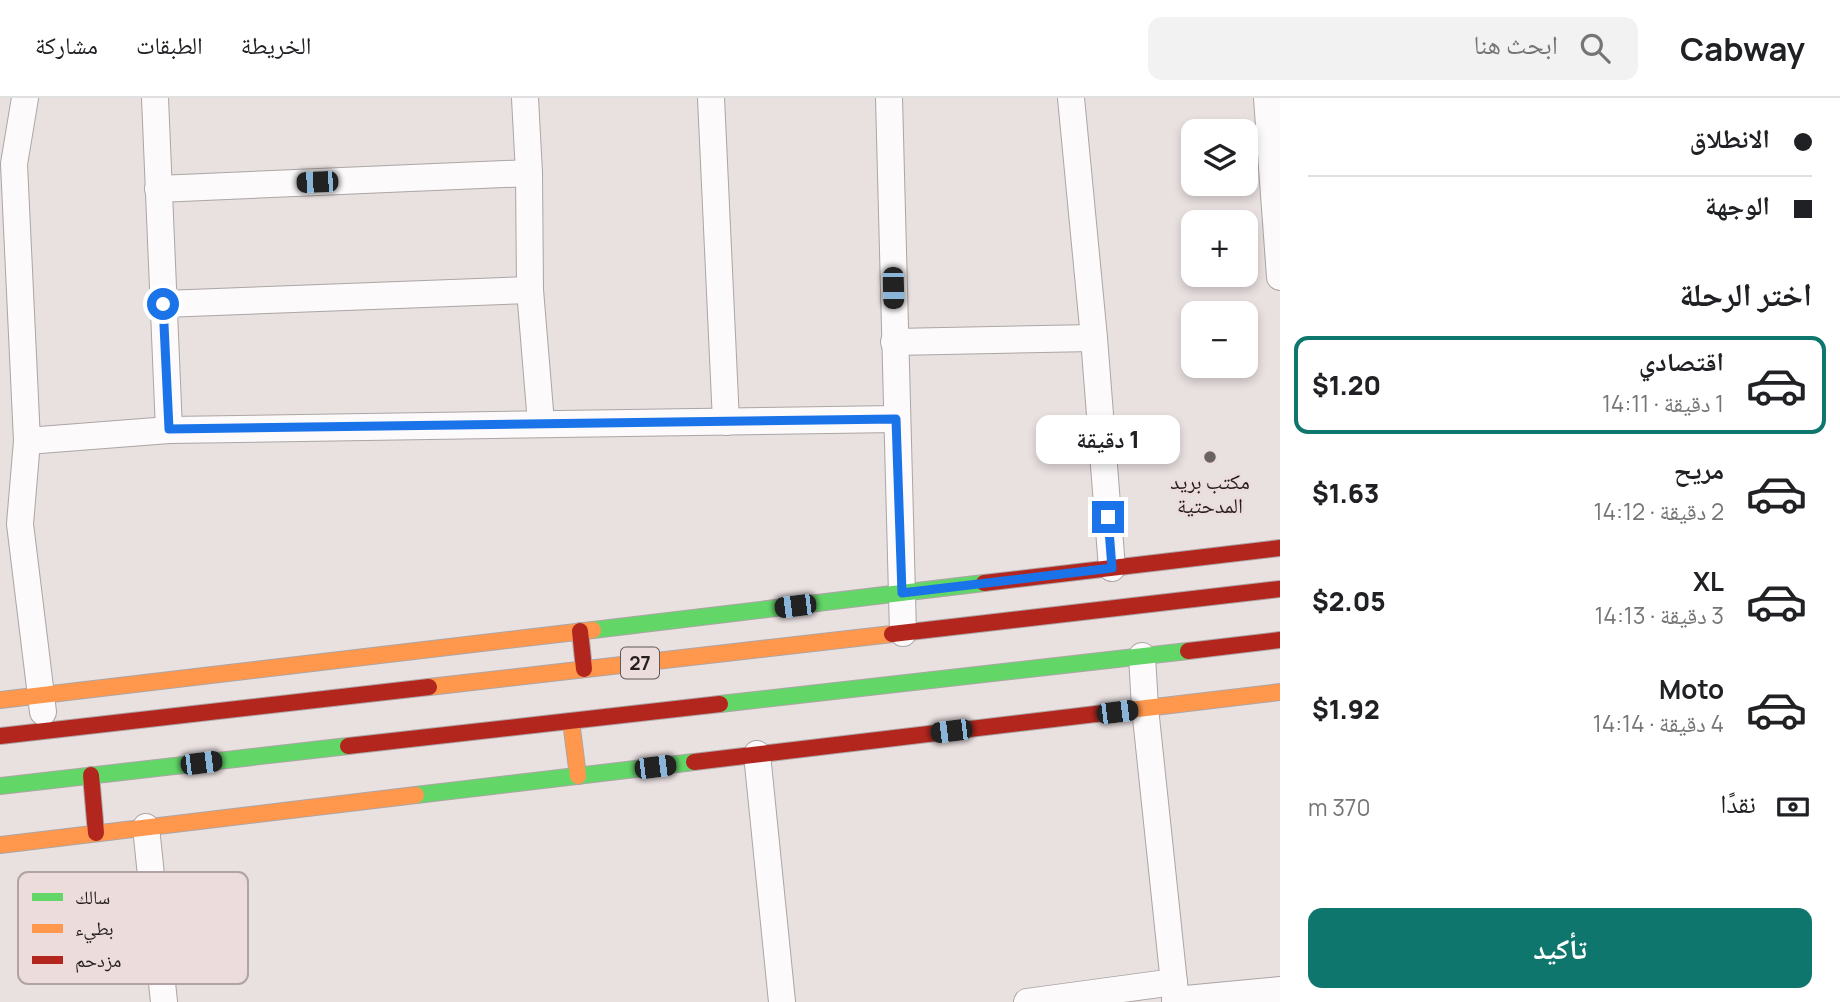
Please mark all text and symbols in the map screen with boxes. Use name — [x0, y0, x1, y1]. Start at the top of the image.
search box — [1148, 17, 1638, 80]
text: ابحث هنا — [1473, 26, 1558, 62]
text: Cabway — [1680, 26, 1805, 71]
text: مشاركة — [35, 28, 98, 61]
text: الطبقات — [136, 28, 203, 61]
text: الخريطة — [241, 28, 311, 61]
icon: search — [1576, 29, 1614, 67]
map controls — [1181, 119, 1258, 378]
button: layers — [1181, 119, 1258, 196]
text: الانطلاق — [1690, 120, 1770, 156]
car — [296, 171, 339, 193]
text: الوجهة — [1705, 187, 1770, 223]
button: + — [1181, 210, 1258, 287]
car — [883, 267, 904, 309]
text: اختر الرحلة — [1679, 272, 1812, 316]
route start — [147, 288, 179, 320]
button: − — [1181, 301, 1258, 378]
text: اقتصادي — [1639, 343, 1724, 379]
icon: car — [1745, 354, 1808, 417]
text: $1.20 — [1312, 367, 1381, 403]
text: 1 دقيقة · 14:11 — [1602, 387, 1724, 419]
callout: 1 دقيقة — [1036, 416, 1180, 464]
text: 1 دقيقة — [1076, 423, 1140, 455]
marker: مكتب بريد المدحتية — [1202, 449, 1218, 465]
text: مريح — [1674, 451, 1724, 487]
icon: car — [1745, 462, 1808, 525]
place label: مكتب بريد المدحتية — [1170, 467, 1250, 519]
text: $1.63 — [1312, 475, 1379, 511]
text: 2 دقيقة · 14:12 — [1594, 495, 1724, 527]
route end — [1092, 501, 1124, 533]
text: XL — [1693, 563, 1724, 599]
icon: car — [1745, 570, 1808, 633]
text: $2.05 — [1312, 583, 1386, 619]
car — [773, 593, 818, 619]
text: 3 دقيقة · 14:13 — [1594, 599, 1724, 631]
road number: 27 — [621, 648, 659, 678]
text: Moto — [1659, 671, 1724, 707]
icon: car — [1745, 678, 1808, 741]
text: $1.92 — [1312, 691, 1380, 727]
car — [1095, 699, 1140, 725]
text: 4 دقيقة · 14:14 — [1593, 707, 1724, 739]
car — [929, 718, 974, 744]
car — [179, 750, 224, 776]
car — [633, 754, 678, 780]
text: نقدًا — [1720, 785, 1756, 821]
icon: cash — [1774, 788, 1812, 826]
text: 370 m — [1308, 791, 1370, 823]
legend — [18, 872, 248, 984]
text: سالك — [75, 884, 110, 910]
button: تأكيد — [1308, 908, 1812, 988]
text: بطيء — [75, 915, 114, 944]
text: مزدحم — [75, 947, 121, 973]

